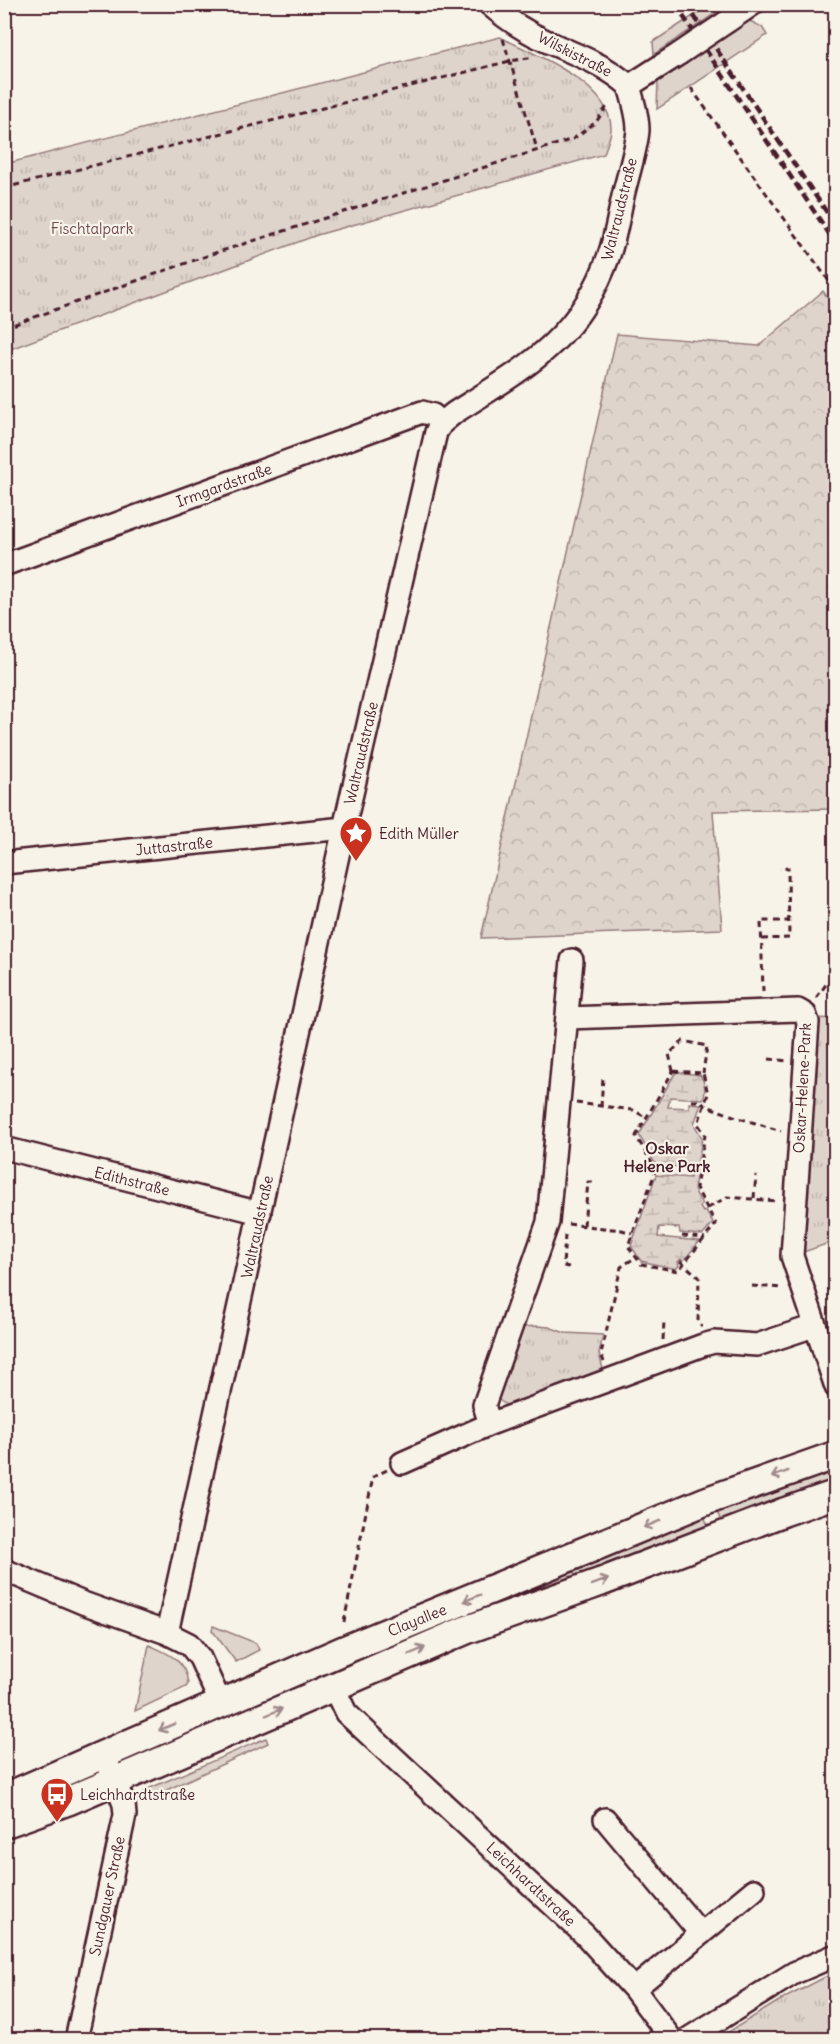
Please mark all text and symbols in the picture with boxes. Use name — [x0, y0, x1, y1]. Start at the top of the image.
street label: Wilskistraße — [535, 27, 615, 81]
street label: Waltraudstraße — [597, 156, 641, 262]
park label: Fischtalpark — [51, 219, 134, 238]
street label: Irmgardstraße — [174, 459, 274, 511]
street label: Waltraudstraße — [340, 700, 382, 806]
place icon: Edith Müller — [338, 815, 374, 862]
place label: Edith Müller — [379, 824, 459, 843]
street label: Juttastraße — [134, 832, 214, 860]
street label: Oskar-Helene-Park — [789, 1022, 815, 1154]
district label: Oskar Helene Park — [624, 1138, 710, 1176]
street label: Edithstraße — [92, 1162, 172, 1200]
street label: Waltraudstraße — [237, 1174, 277, 1280]
one-way arrow — [771, 1470, 790, 1481]
one-way arrow — [644, 1519, 662, 1530]
one-way arrow — [590, 1576, 609, 1587]
one-way arrow — [463, 1593, 482, 1604]
street label: Clayallee — [385, 1600, 449, 1640]
one-way arrow — [408, 1645, 426, 1656]
one-way arrow — [265, 1706, 283, 1717]
one-way arrow — [159, 1722, 177, 1733]
bus stop icon: Leichhardtstraße — [39, 1776, 75, 1823]
place label: Leichhardtstraße — [80, 1785, 195, 1804]
street label: Sundgauer Straße — [85, 1834, 129, 1958]
street label: Leichhardtstraße — [482, 1838, 580, 1930]

